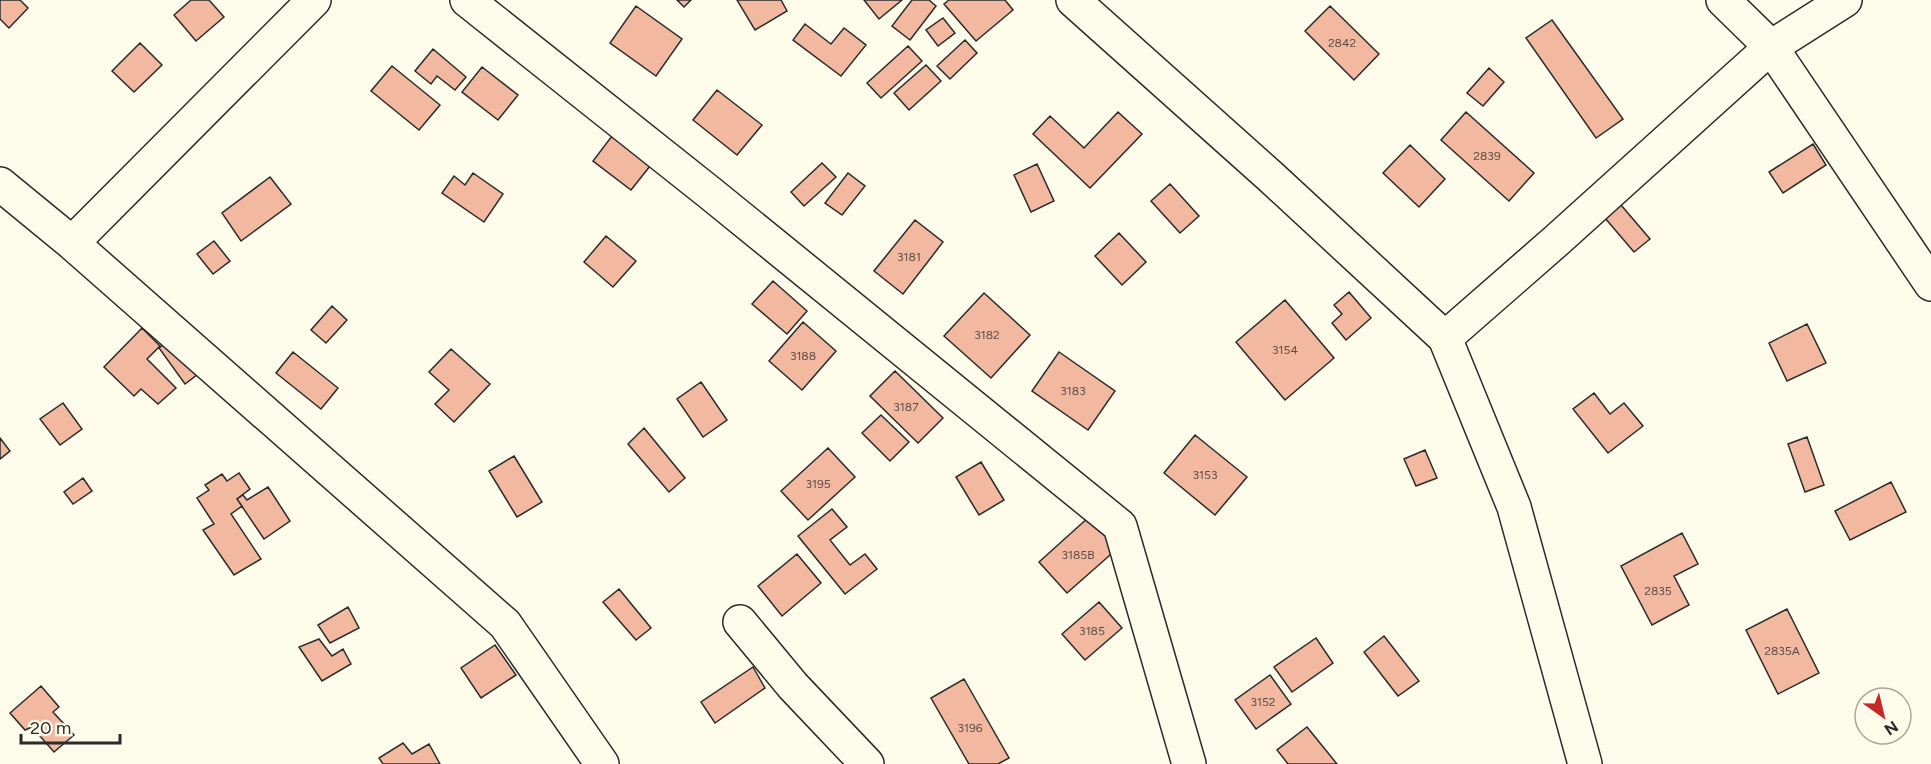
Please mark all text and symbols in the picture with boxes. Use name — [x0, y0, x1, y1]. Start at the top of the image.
house number: 2842 — [1328, 36, 1356, 50]
house number: 2839 — [1473, 149, 1501, 163]
house number: 3181 — [897, 250, 921, 264]
house number: 3182 — [974, 328, 1000, 342]
house number: 3154 — [1272, 343, 1298, 357]
house number: 3188 — [790, 349, 816, 363]
house number: 3183 — [1060, 384, 1086, 398]
house number: 3187 — [893, 400, 919, 414]
house number: 3153 — [1193, 468, 1217, 482]
house number: 3195 — [805, 477, 831, 491]
house number: 3185B — [1061, 548, 1095, 562]
house number: 2835 — [1644, 584, 1672, 598]
house number: 3185 — [1079, 624, 1105, 638]
house number: 2835A — [1764, 644, 1800, 658]
north arrow — [1853, 686, 1913, 746]
house number: 3152 — [1250, 695, 1276, 709]
scale bar — [21, 707, 120, 745]
text: 20 m — [30, 717, 71, 739]
text: N — [1881, 717, 1902, 739]
house number: 3196 — [957, 721, 983, 735]

